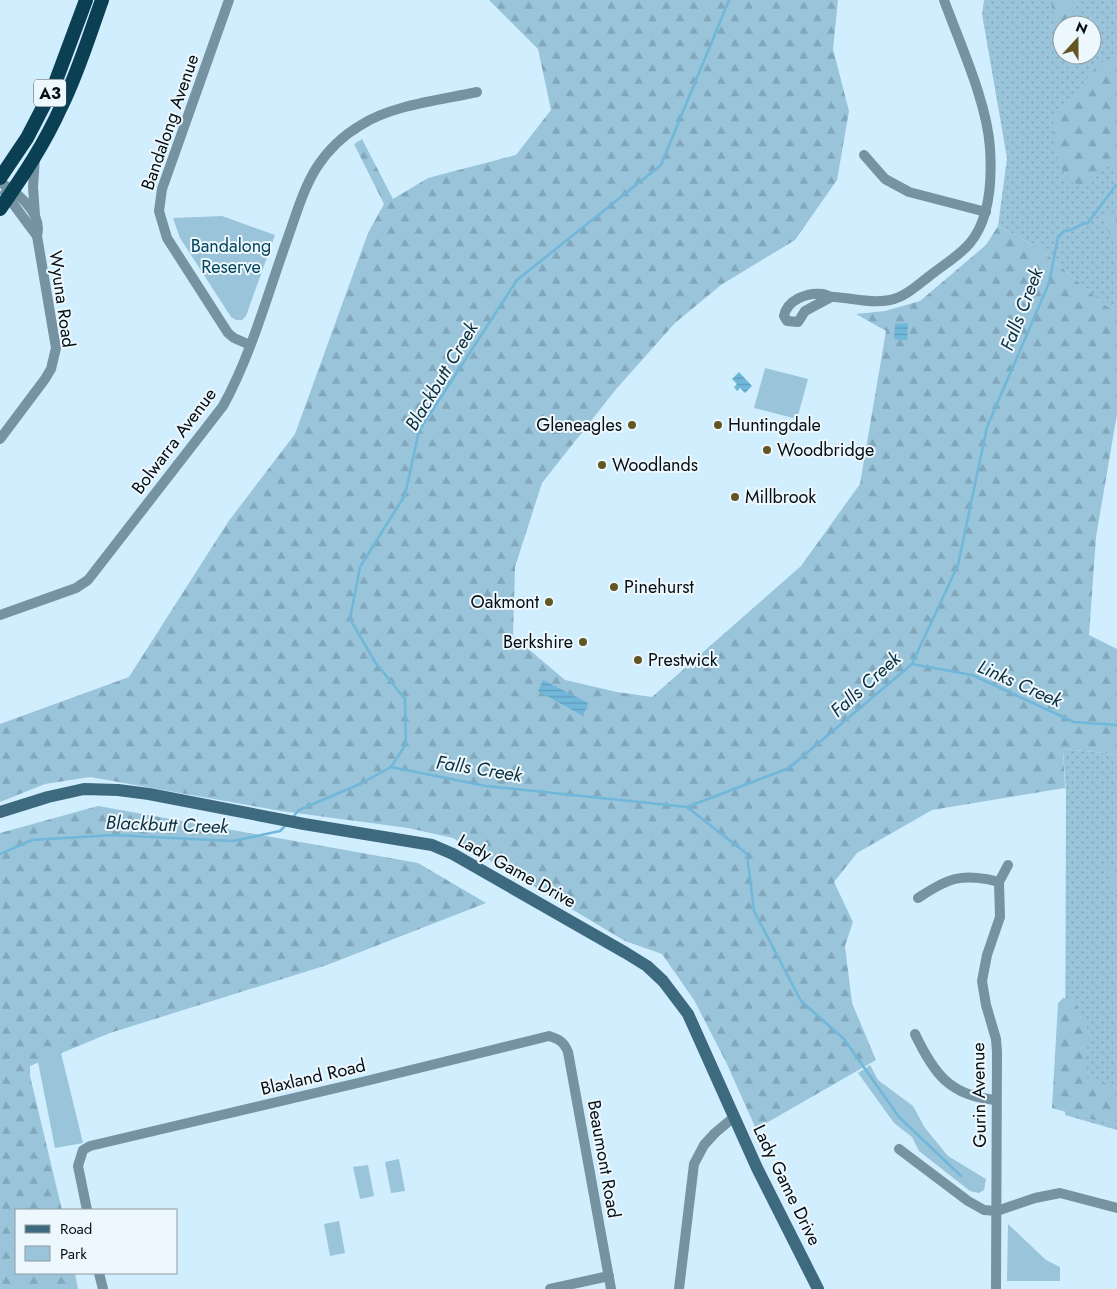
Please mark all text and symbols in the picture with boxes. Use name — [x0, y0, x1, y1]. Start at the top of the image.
north arrow — [1052, 15, 1102, 65]
text: N — [1073, 17, 1090, 39]
street label: Bandalong Avenue — [135, 51, 205, 193]
road number: A3 — [34, 80, 66, 106]
park label: Bandalong Reserve — [191, 233, 271, 280]
street label: Wyuna Road — [42, 249, 82, 349]
water label: Falls Creek — [993, 263, 1050, 354]
water label: Blackbutt Creek — [398, 316, 485, 436]
street label: Bolwarra Avenue — [125, 382, 223, 500]
place label: Gleneagles — [536, 412, 622, 438]
place label: Huntingdale — [728, 412, 821, 438]
marker: Gleneagles — [626, 419, 638, 431]
marker: Huntingdale — [712, 419, 724, 431]
place label: Woodbridge — [777, 437, 874, 463]
marker: Woodbridge — [761, 444, 773, 456]
place label: Woodlands — [612, 452, 698, 478]
marker: Woodlands — [596, 459, 608, 471]
place label: Millbrook — [745, 484, 816, 510]
marker: Millbrook — [729, 491, 741, 503]
place label: Pinehurst — [624, 574, 695, 600]
marker: Pinehurst — [608, 581, 620, 593]
place label: Oakmont — [471, 589, 540, 615]
marker: Oakmont — [543, 596, 555, 608]
place label: Berkshire — [503, 629, 573, 655]
marker: Berkshire — [577, 636, 589, 648]
water label: Falls Creek — [824, 645, 907, 723]
place label: Prestwick — [648, 647, 718, 673]
water label: Links Creek — [973, 653, 1067, 714]
marker: Prestwick — [632, 654, 644, 666]
water label: Falls Creek — [434, 748, 525, 789]
water label: Blackbutt Creek — [105, 809, 230, 840]
street label: Lady Game Drive — [453, 828, 581, 914]
street label: Gurin Avenue — [965, 1042, 993, 1148]
street label: Blaxland Road — [258, 1052, 368, 1102]
street label: Beaumont Road — [581, 1098, 627, 1220]
street label: Lady Game Drive — [746, 1120, 828, 1250]
legend — [15, 1209, 178, 1274]
text: Road — [60, 1218, 92, 1240]
text: Park — [60, 1243, 87, 1265]

